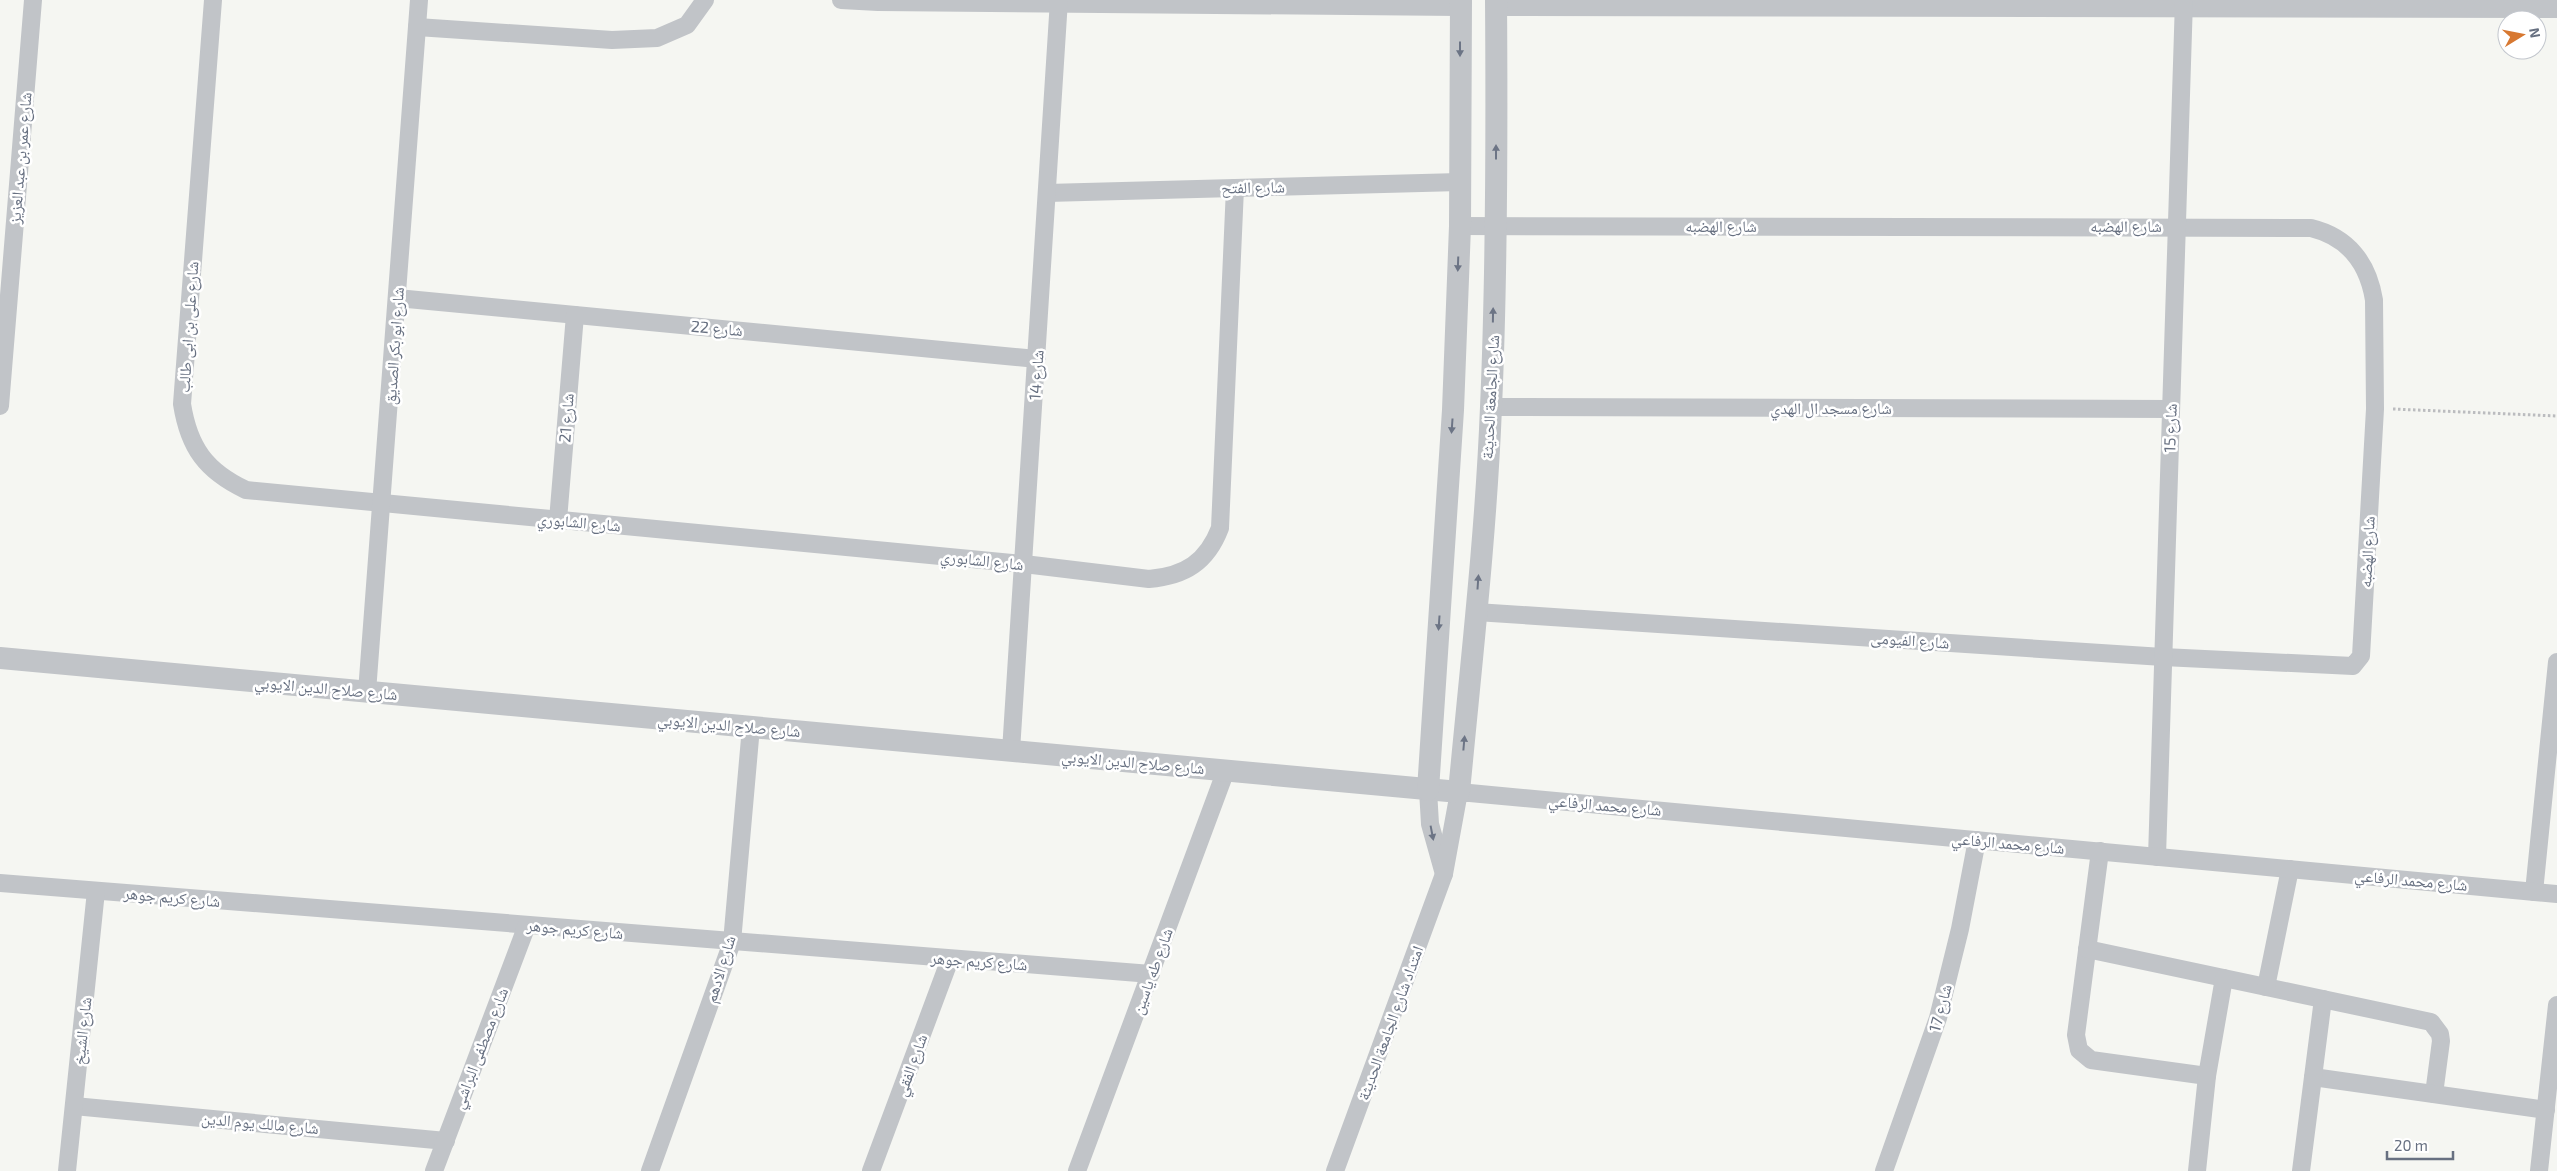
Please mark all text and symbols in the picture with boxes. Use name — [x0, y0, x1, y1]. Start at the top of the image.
north arrow — [2497, 10, 2547, 60]
text: N — [2526, 26, 2545, 39]
one-way arrow — [1456, 41, 1464, 57]
street label: شارع عمر بن عبد العزيز — [4, 91, 37, 226]
one-way arrow — [1492, 144, 1500, 160]
street label: شارع الفتح — [1221, 176, 1285, 199]
street label: شارع الهضبه — [1685, 216, 1757, 237]
street label: شارع الهضبه — [2090, 216, 2162, 237]
one-way arrow — [1454, 256, 1462, 272]
street label: شارع على بن ابى طالب — [173, 261, 204, 393]
street label: شارع ابو بكر الصديق — [380, 286, 409, 406]
one-way arrow — [1490, 306, 1498, 322]
street label: شارع 22 — [690, 316, 744, 341]
street label: شارع الجامعة الحديثة — [1477, 334, 1504, 460]
street label: شارع 14 — [1024, 349, 1049, 401]
street label: شارع 21 — [554, 393, 579, 443]
street label: شارع مسجد ال الهدي — [1770, 398, 1892, 421]
street label: شارع 15 — [2159, 403, 2182, 453]
one-way arrow — [1447, 418, 1455, 434]
street label: شارع الشابوري — [536, 508, 622, 539]
street label: شارع الهضبه — [2355, 516, 2380, 588]
street label: شارع الشابوري — [939, 546, 1025, 577]
one-way arrow — [1475, 573, 1483, 589]
one-way arrow — [1435, 615, 1443, 631]
street label: شارع الفيومى — [1870, 627, 1950, 654]
street label: شارع صلاح الدين الايوبي — [253, 672, 398, 707]
street label: شارع صلاح الدين الايوبي — [656, 709, 801, 744]
one-way arrow — [1460, 735, 1468, 751]
street label: شارع صلاح الدين الايوبي — [1060, 746, 1205, 781]
street label: شارع محمد الرفاعي — [1547, 790, 1662, 823]
one-way arrow — [1428, 825, 1436, 840]
street label: شارع محمد الرفاعي — [1950, 828, 2065, 861]
street label: شارع محمد الرفاعي — [2353, 865, 2468, 898]
street label: شارع كريم جوهر — [122, 883, 221, 912]
street label: شارع كريم جوهر — [525, 915, 624, 944]
street label: شارع طه ياسين — [1127, 925, 1178, 1017]
street label: شارع الادهم — [700, 933, 741, 1005]
street label: امتداد شارع الجامعة الحديثة — [1353, 943, 1428, 1103]
street label: شارع كريم جوهر — [929, 948, 1028, 975]
street label: شارع 17 — [1924, 982, 1957, 1034]
street label: شارع مصطفى البراشي — [448, 985, 515, 1113]
street label: شارع الشيخ — [68, 996, 97, 1066]
street label: شارع الفقي — [891, 1031, 934, 1100]
street label: شارع مالك يوم الدين — [200, 1108, 320, 1139]
scale bar — [2387, 1128, 2453, 1160]
text: 20 m — [2394, 1136, 2428, 1154]

